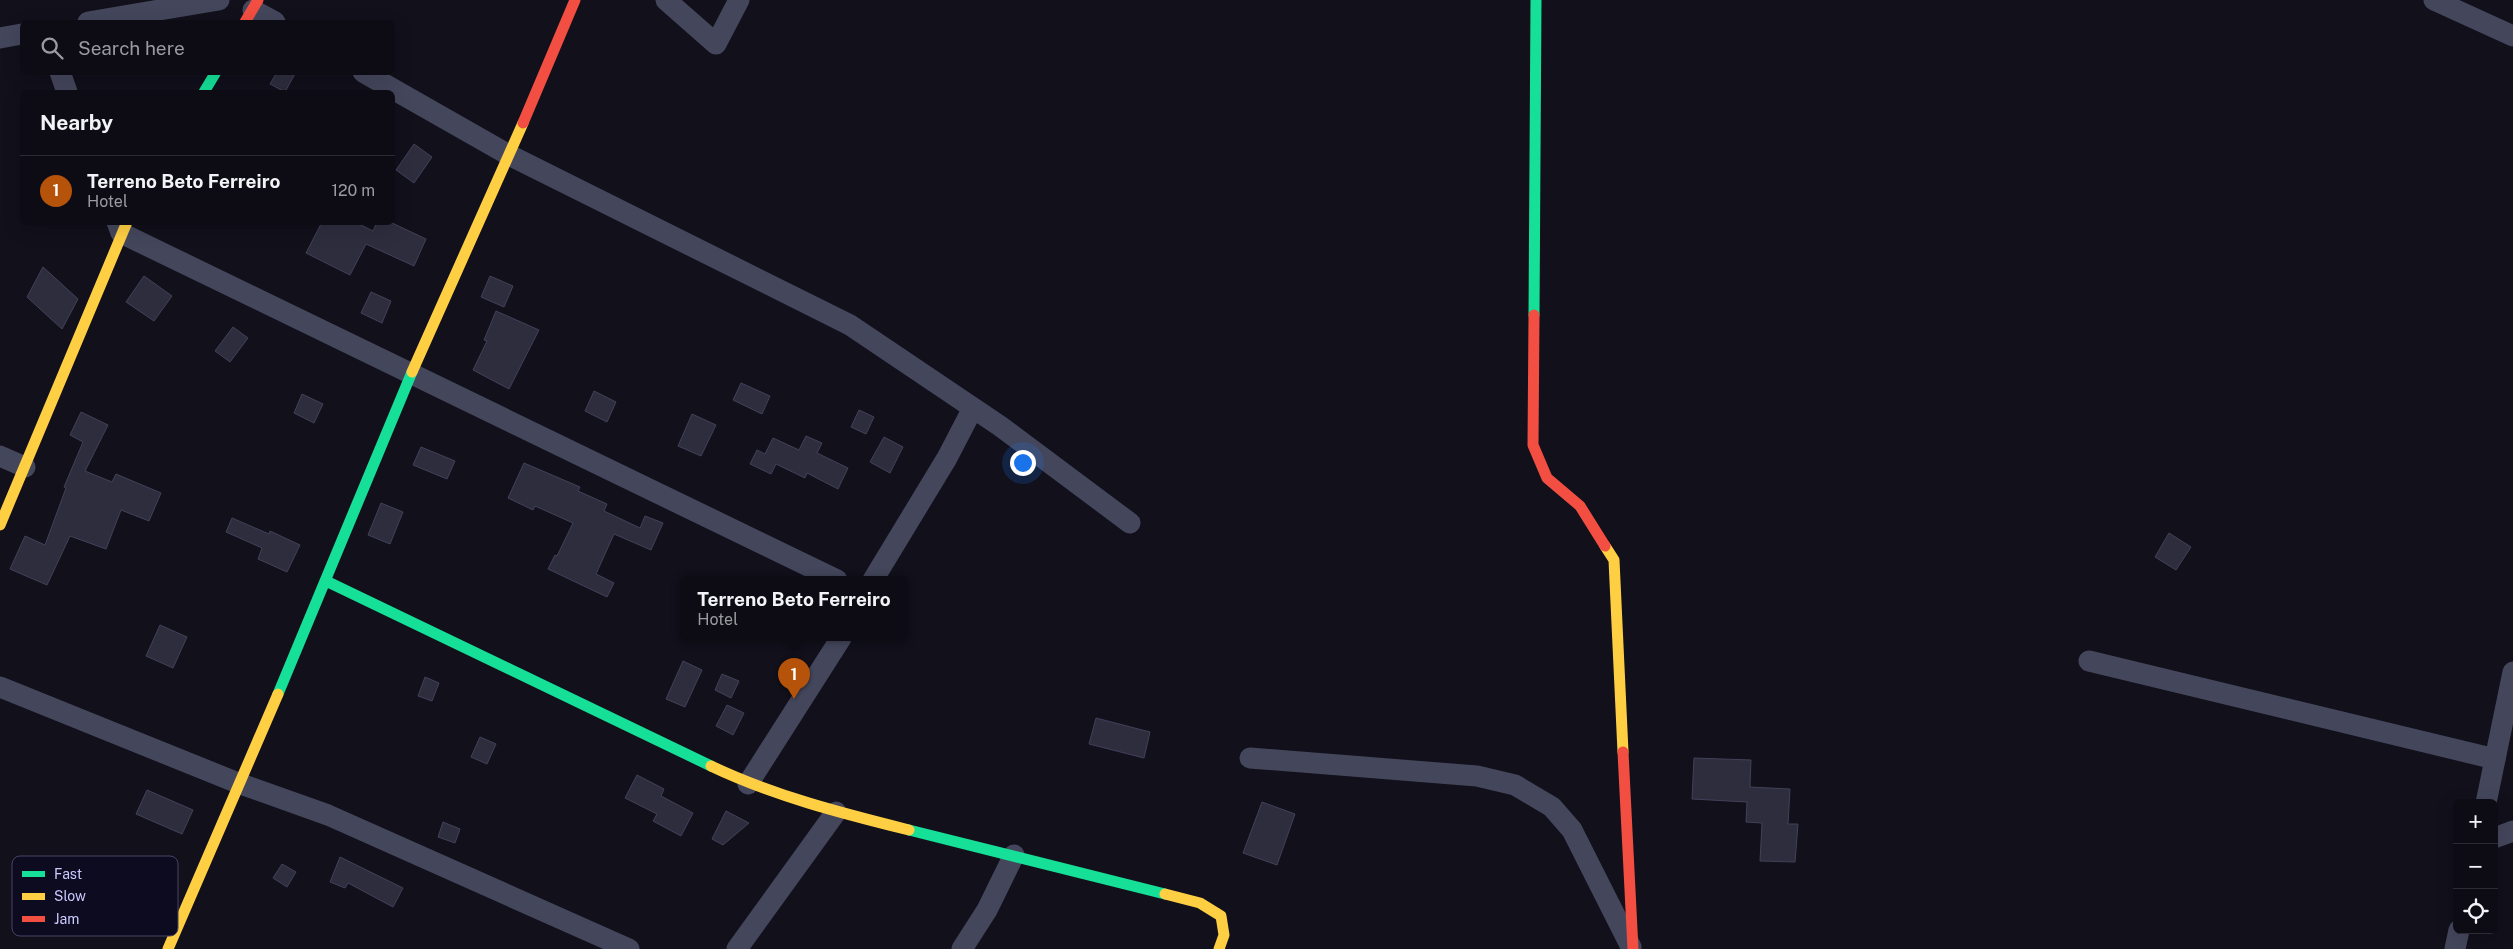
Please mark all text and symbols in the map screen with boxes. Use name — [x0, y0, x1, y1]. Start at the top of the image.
search box — [20, 20, 395, 75]
icon: search — [38, 34, 66, 62]
text: Search here — [78, 37, 185, 59]
text: Nearby — [40, 110, 113, 135]
text: Terreno Beto Ferreiro — [87, 170, 280, 192]
text: 1 — [53, 181, 59, 200]
text: 120 m — [331, 181, 375, 200]
text: Hotel — [87, 192, 128, 211]
your location — [1010, 450, 1036, 476]
popup — [680, 576, 908, 641]
text: Terreno Beto Ferreiro — [697, 588, 891, 610]
text: Hotel — [697, 610, 738, 629]
pin: 1 — [778, 658, 810, 699]
map controls — [2453, 799, 2498, 934]
button: + — [2453, 799, 2498, 844]
button: − — [2453, 844, 2498, 889]
legend — [12, 856, 178, 936]
text: Fast — [54, 866, 82, 882]
text: Slow — [54, 888, 86, 904]
button: locate — [2453, 889, 2498, 934]
text: Jam — [54, 911, 79, 927]

